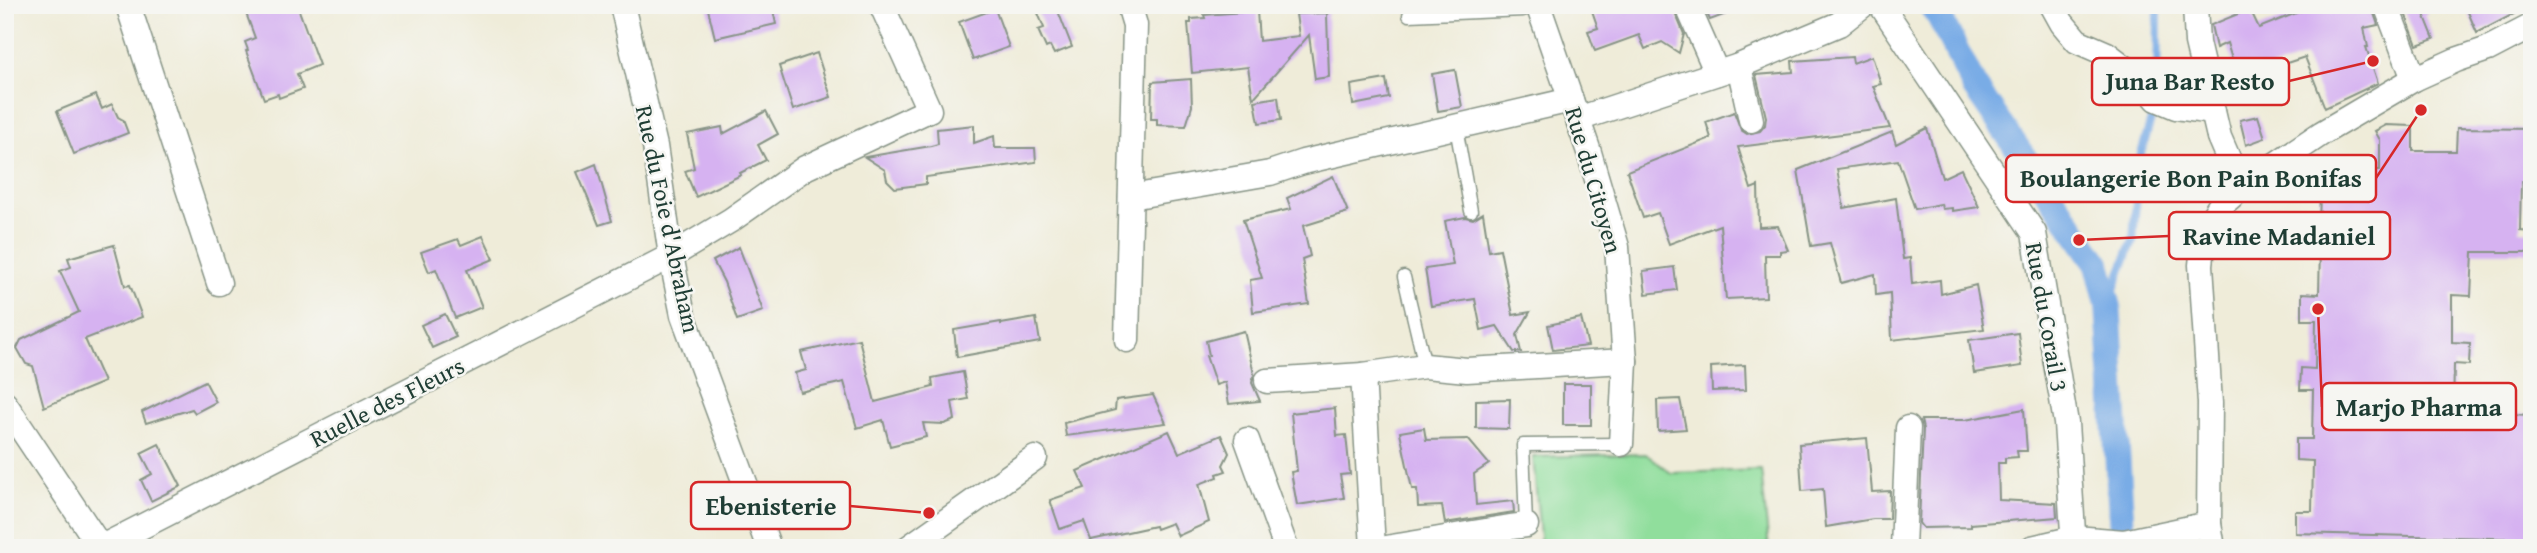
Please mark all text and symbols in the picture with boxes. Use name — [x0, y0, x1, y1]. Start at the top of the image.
callout: Juna Bar Resto — [2092, 58, 2289, 105]
text: Juna Bar Resto — [2101, 61, 2275, 100]
street label: Rue du Foie d'Abraham — [627, 102, 709, 337]
street label: Rue du Citoyen — [1556, 103, 1632, 258]
callout: Boulangerie Bon Pain Bonifas — [2006, 155, 2376, 202]
text: Boulangerie Bon Pain Bonifas — [2020, 158, 2362, 197]
callout: Ravine Madaniel — [2169, 212, 2390, 259]
text: Ravine Madaniel — [2183, 216, 2375, 255]
street label: Rue du Corail 3 — [2017, 240, 2077, 394]
street label: Ruelle des Fleurs — [304, 348, 470, 456]
callout: Marjo Pharma — [2322, 383, 2516, 430]
text: Marjo Pharma — [2336, 387, 2503, 426]
callout: Ebenisterie — [691, 482, 850, 529]
text: Ebenisterie — [706, 486, 837, 525]

